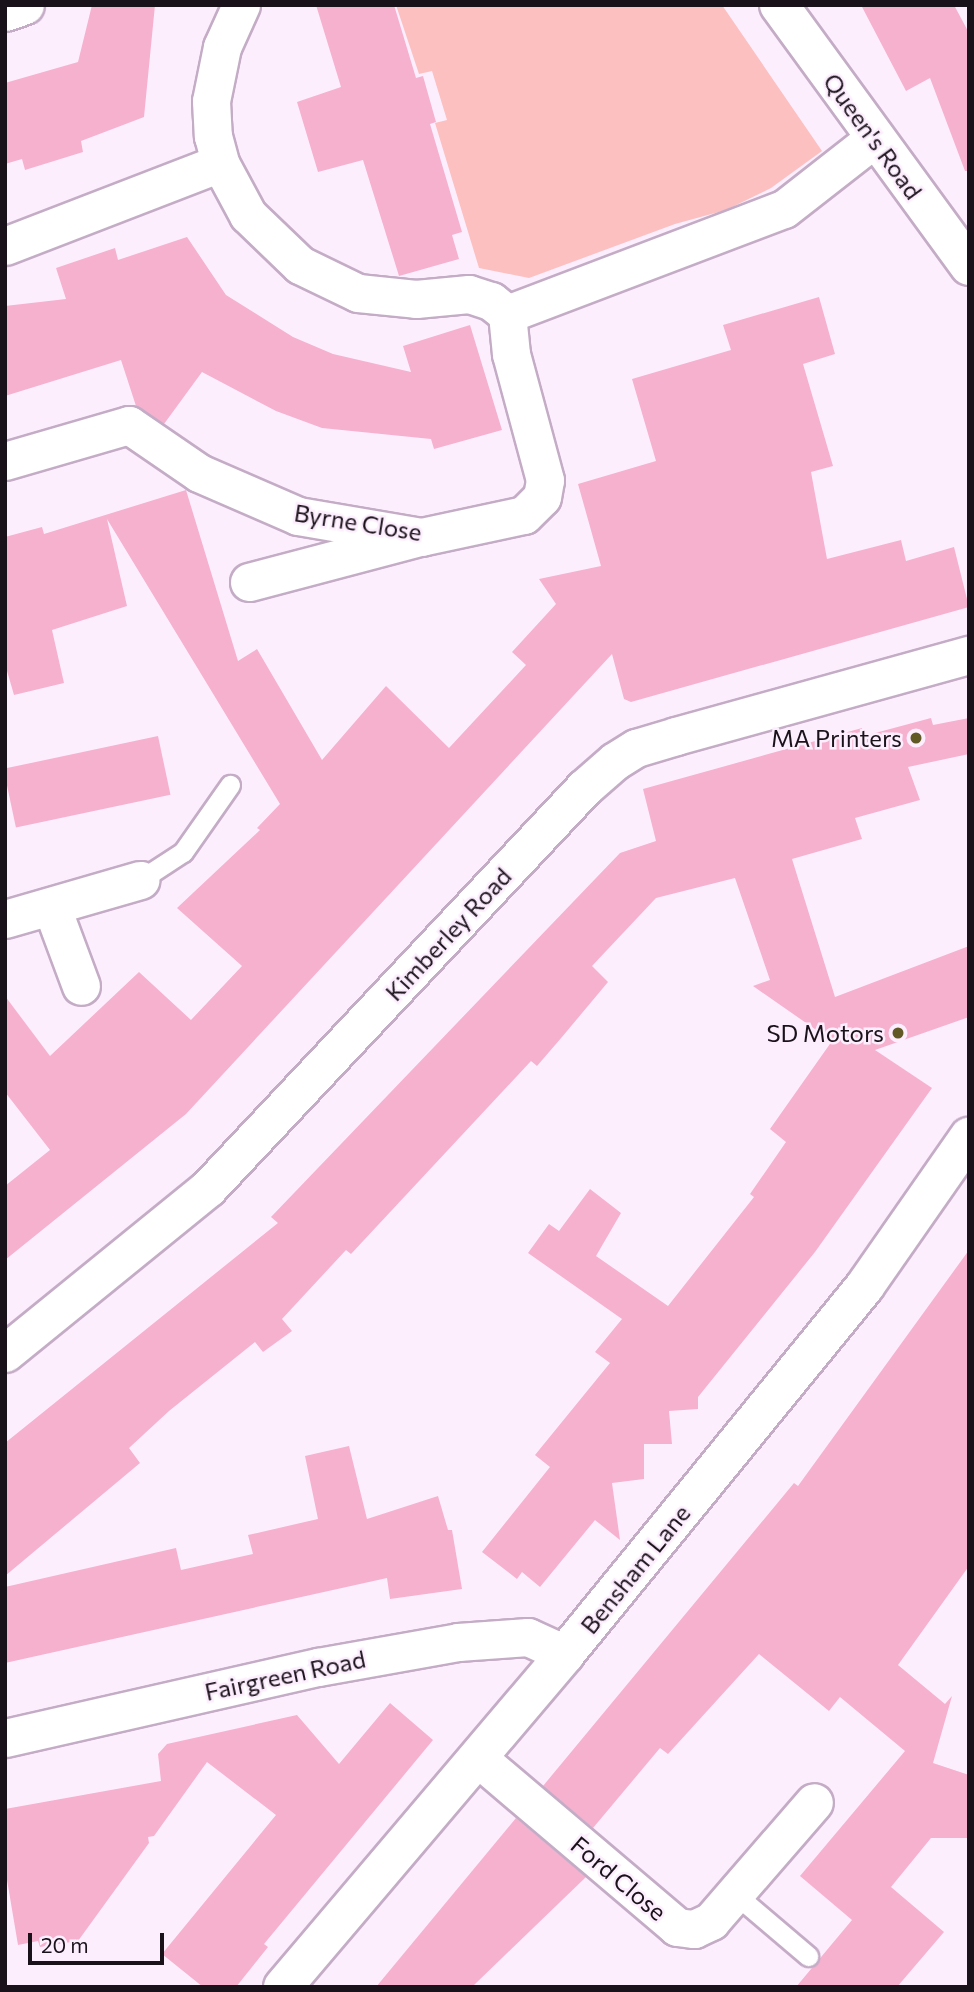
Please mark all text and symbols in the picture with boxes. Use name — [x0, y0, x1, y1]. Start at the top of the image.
street label: Queen's Road — [818, 67, 928, 205]
street label: Byrne Close — [292, 498, 424, 546]
place label: MA Printers — [771, 724, 902, 752]
marker: MA Printers — [908, 730, 924, 746]
street label: Kimberley Road — [379, 862, 517, 1006]
place label: SD Motors — [766, 1019, 884, 1047]
marker: SD Motors — [890, 1025, 906, 1041]
street label: Bensham Lane — [574, 1499, 696, 1639]
street label: Fairgreen Road — [202, 1644, 368, 1706]
street label: Ford Close — [566, 1830, 672, 1926]
scale bar — [32, 1918, 168, 1962]
text: 20 m — [41, 1932, 89, 1957]

